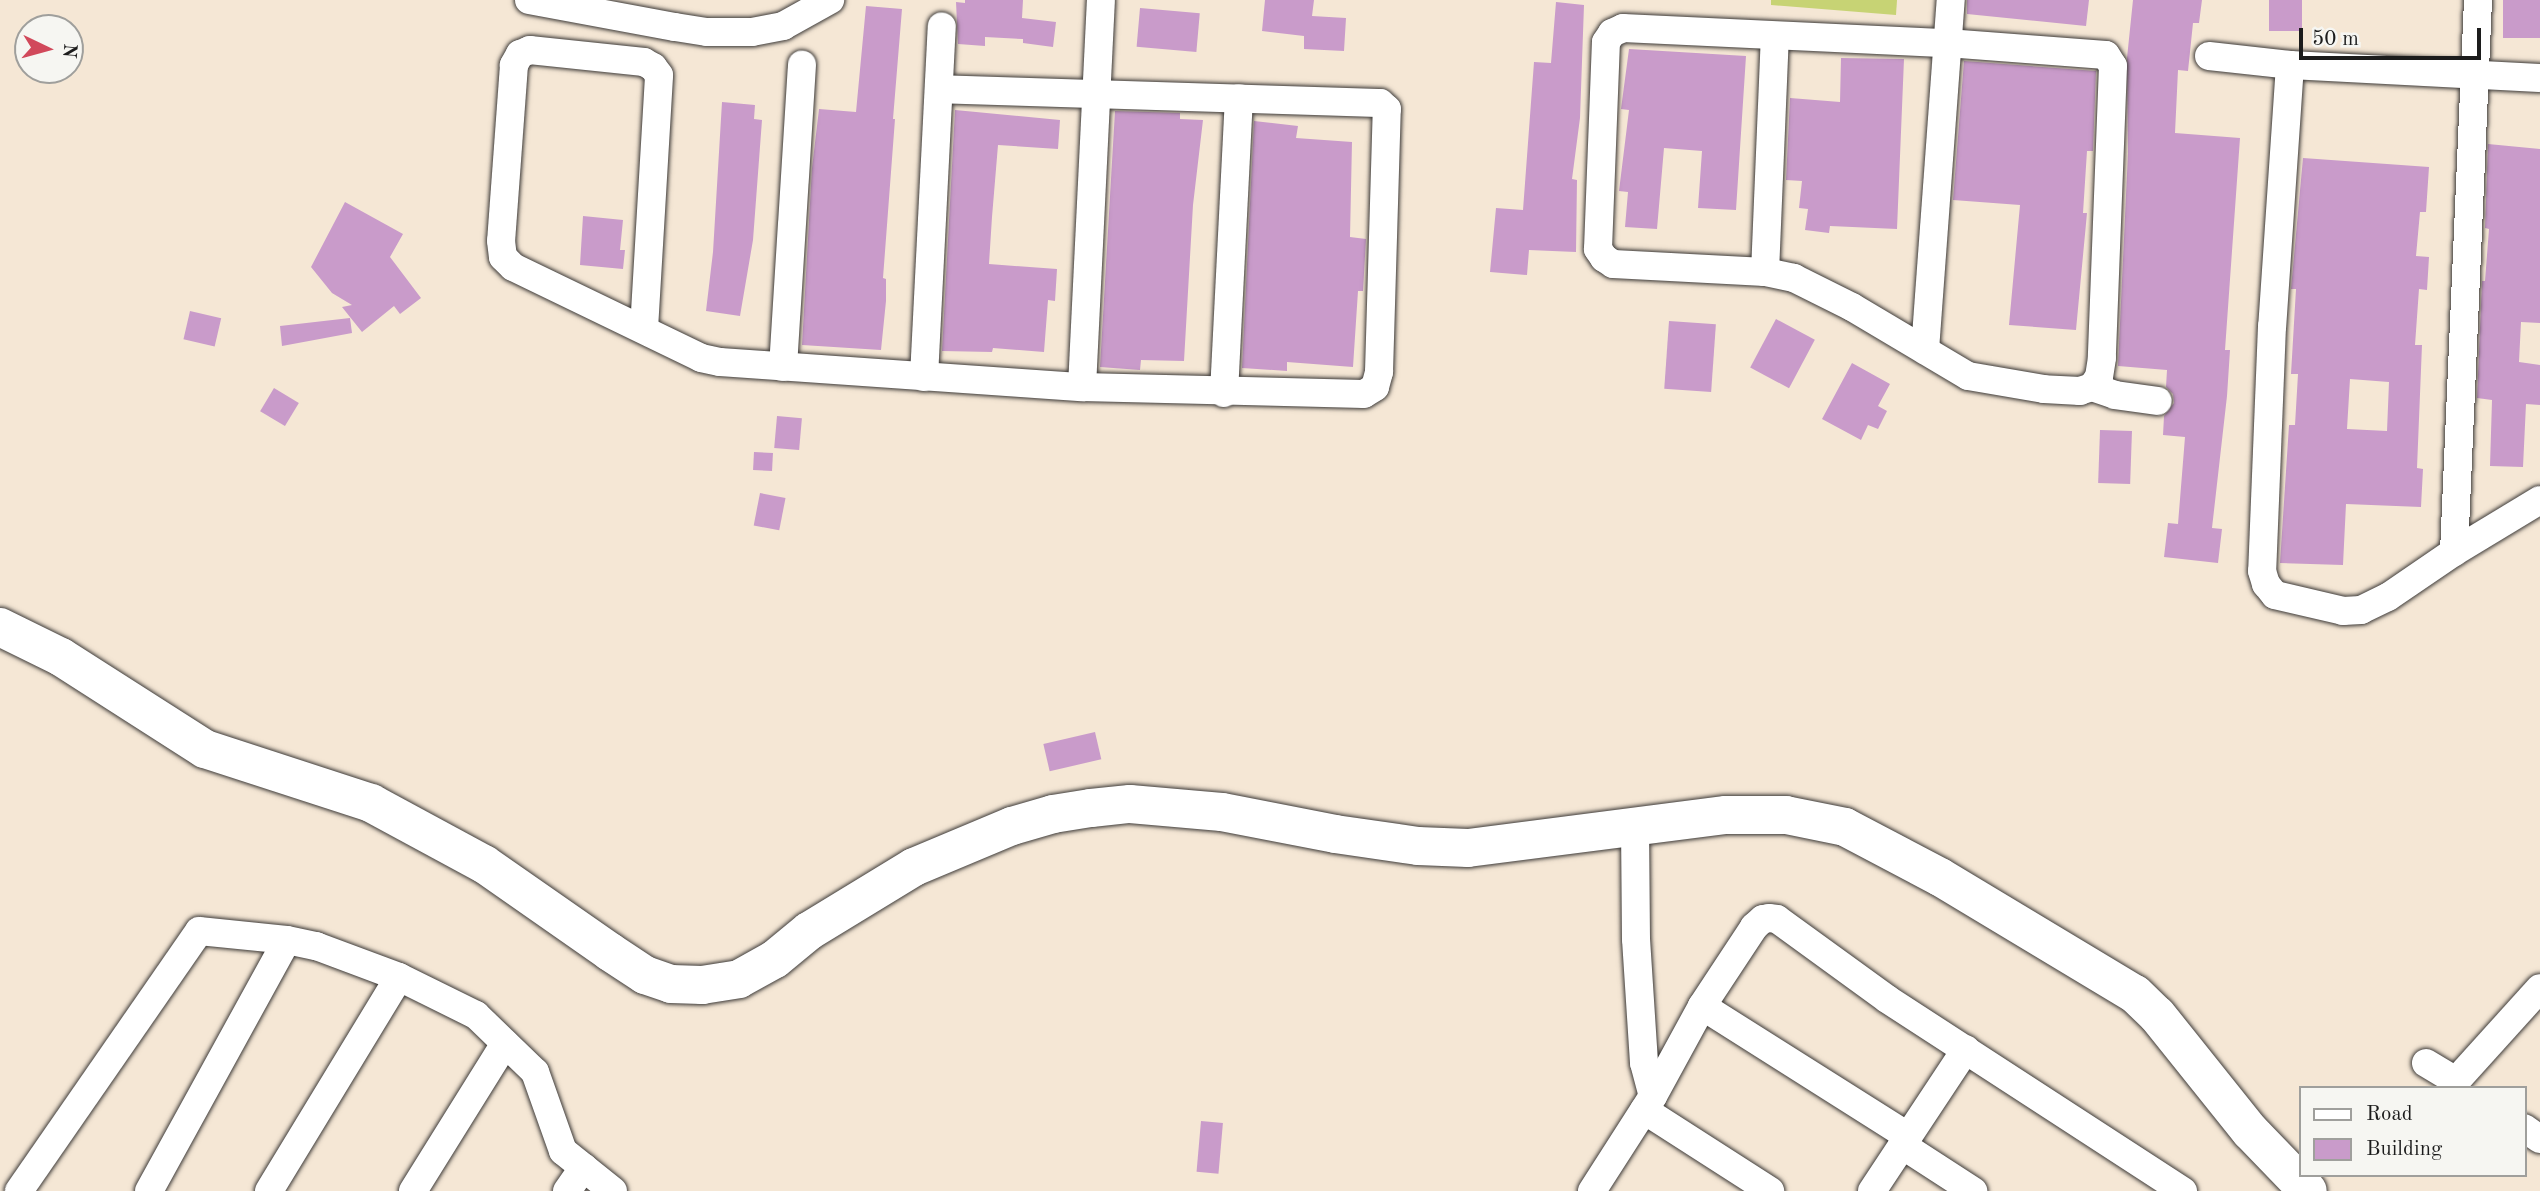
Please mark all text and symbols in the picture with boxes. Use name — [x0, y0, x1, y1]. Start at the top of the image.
north arrow — [14, 14, 84, 84]
scale bar — [2302, 14, 2484, 58]
text: 50 m — [2312, 29, 2359, 50]
text: N — [58, 43, 79, 59]
legend — [2298, 1086, 2526, 1177]
text: Road — [2366, 1104, 2413, 1125]
text: Building — [2366, 1139, 2442, 1160]

